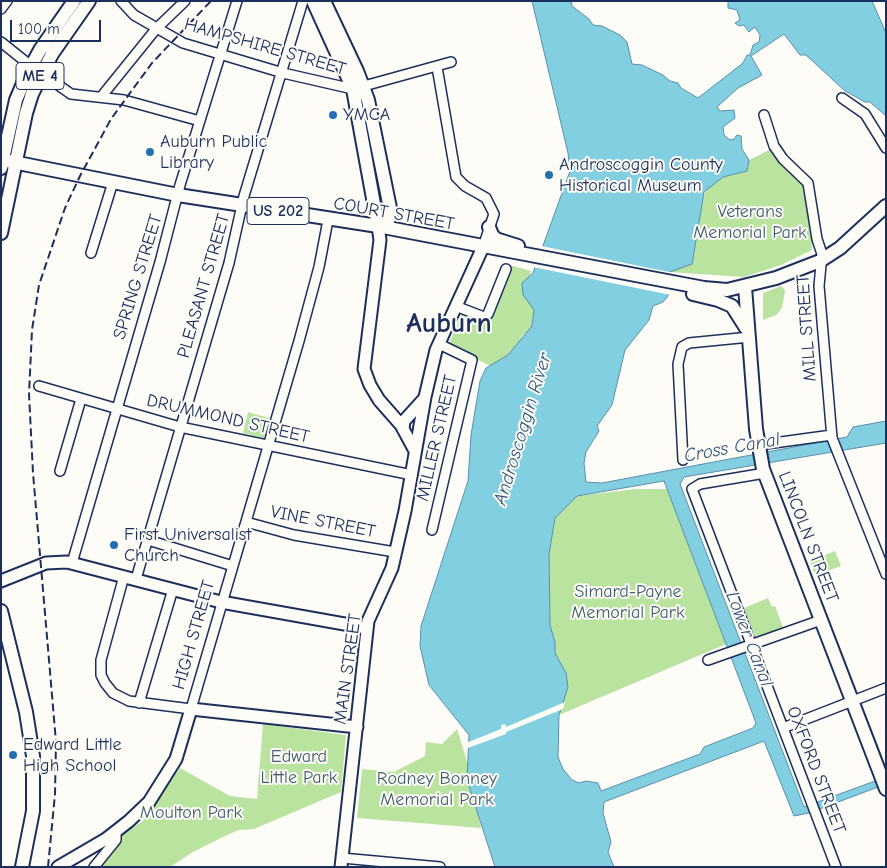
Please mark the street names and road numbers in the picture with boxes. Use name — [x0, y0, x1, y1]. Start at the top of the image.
street label: HAMPSHIRE STREET — [182, 14, 348, 80]
road number: ME 4 — [16, 62, 64, 90]
street label: COURT STREET — [332, 193, 456, 235]
road number: US 202 — [247, 198, 309, 225]
street label: PLEASANT STREET — [173, 211, 235, 361]
street label: SPRING STREET — [109, 212, 167, 342]
street label: MILL STREET — [792, 274, 822, 382]
street label: MILLER STREET — [412, 373, 462, 503]
street label: DRUMMOND STREET — [144, 390, 312, 448]
street label: LINCOLN STREET — [773, 468, 843, 606]
street label: VINE STREET — [269, 501, 377, 543]
street label: HIGH STREET — [168, 578, 220, 692]
street label: MAIN STREET — [330, 612, 366, 726]
street label: OXFORD STREET — [782, 703, 850, 837]

